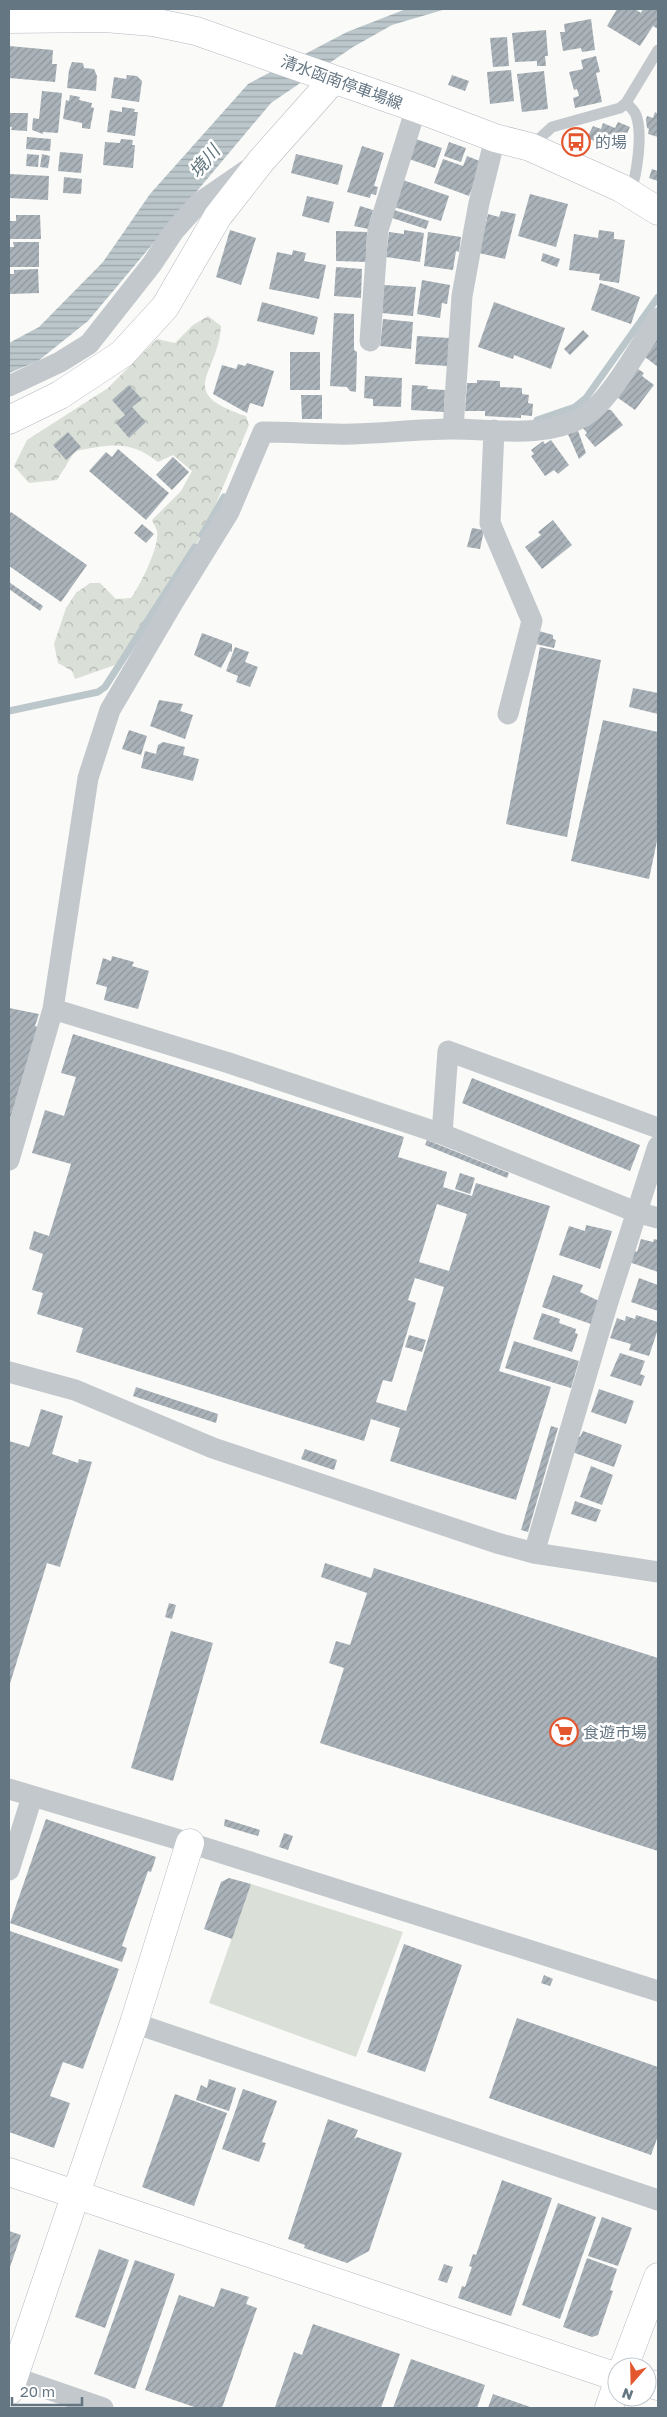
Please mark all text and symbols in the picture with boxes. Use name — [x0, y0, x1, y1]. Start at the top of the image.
street label: 清水函南停車場線 — [278, 51, 406, 113]
bus stop icon: 的場 — [561, 127, 591, 157]
place label: 的場 — [595, 132, 627, 152]
water label: 境川 — [184, 139, 225, 182]
supermarket icon: 食遊市場 — [549, 1717, 579, 1747]
place label: 食遊市場 — [583, 1722, 647, 1742]
north arrow — [607, 2357, 657, 2407]
scale bar — [12, 2374, 82, 2406]
text: 20 m — [20, 2382, 55, 2400]
text: N — [619, 2385, 635, 2404]

